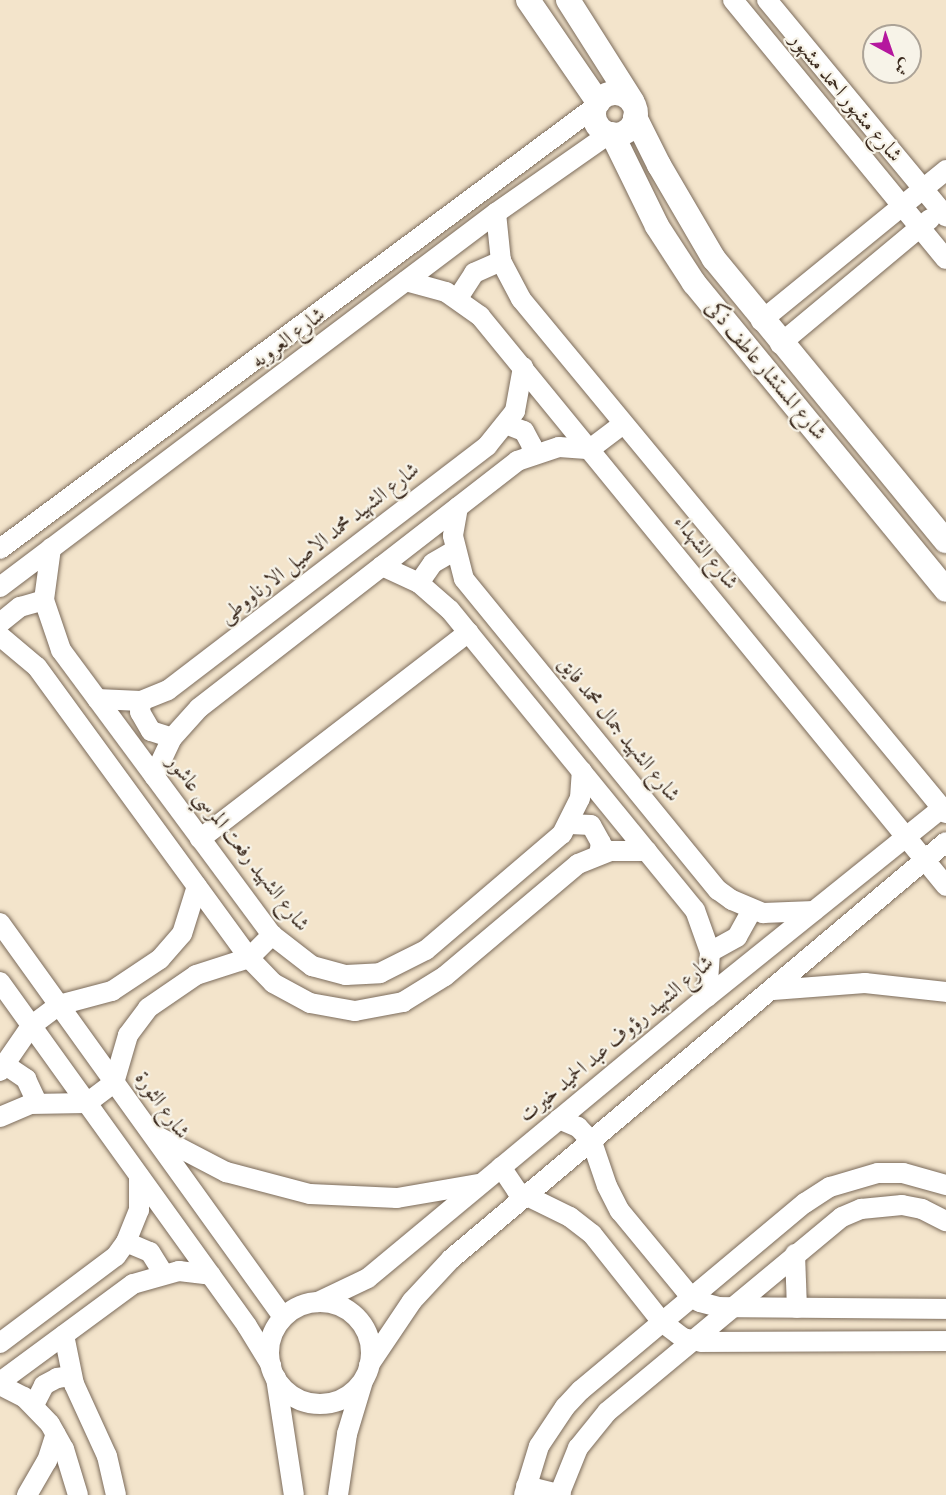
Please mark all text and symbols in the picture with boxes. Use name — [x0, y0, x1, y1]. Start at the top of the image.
north arrow — [862, 24, 922, 84]
street label: شارع مشهور احمد مشهور — [783, 28, 907, 168]
street label: شارع المستشار عاطف ذكى — [699, 296, 831, 446]
street label: شارع العروبه — [247, 303, 331, 375]
street label: شارع الشهيد محمد الاصيل الارناووطى — [215, 458, 425, 630]
street label: شارع الشهداء — [667, 510, 743, 596]
street label: شارع الشهيد جمال محمد فايق — [552, 652, 684, 808]
street label: شارع الشهيد رفعت المرسي عاشور — [160, 751, 314, 937]
street label: شارع الشهيد رؤوف عبد الحميد خيرت — [515, 951, 719, 1129]
street label: شارع الثورة — [128, 1067, 194, 1145]

